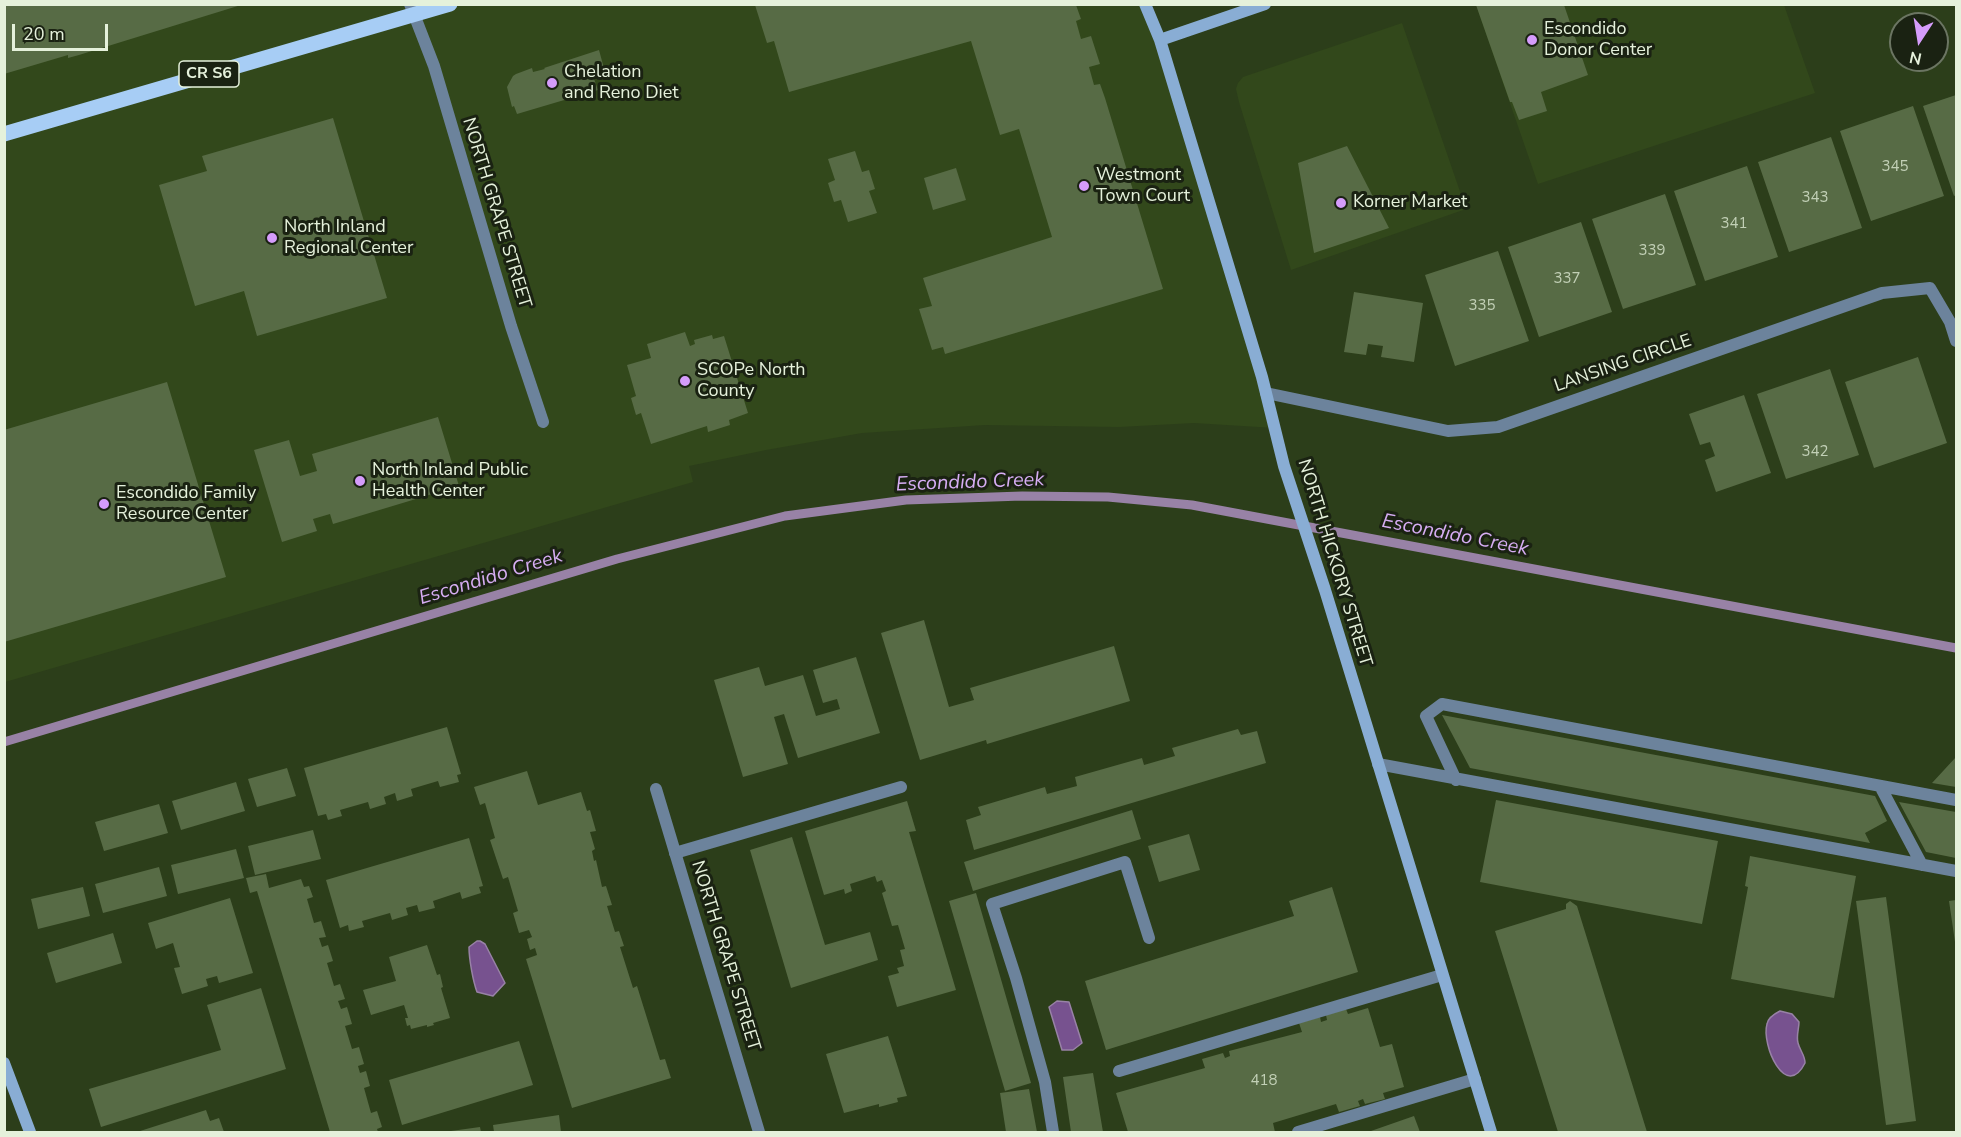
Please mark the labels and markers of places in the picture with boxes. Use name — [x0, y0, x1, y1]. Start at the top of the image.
place label: Escondido Donor Center — [1544, 19, 1652, 62]
marker: Escondido Donor Center — [1525, 33, 1539, 47]
place label: Chelation and Reno Diet — [564, 62, 679, 104]
marker: Chelation and Reno Diet — [545, 76, 559, 90]
place label: Westmont Town Court — [1096, 165, 1190, 207]
marker: Westmont Town Court — [1077, 179, 1091, 193]
place label: Korner Market — [1353, 192, 1467, 214]
marker: Korner Market — [1334, 196, 1348, 210]
place label: North Inland Regional Center — [284, 217, 413, 260]
marker: North Inland Regional Center — [265, 231, 279, 245]
place label: SCOPe North County — [697, 360, 806, 403]
marker: SCOPe North County — [678, 374, 692, 388]
place label: North Inland Public Health Center — [372, 460, 528, 502]
marker: North Inland Public Health Center — [353, 474, 367, 488]
place label: Escondido Family Resource Center — [116, 483, 256, 526]
marker: Escondido Family Resource Center — [97, 497, 111, 511]

